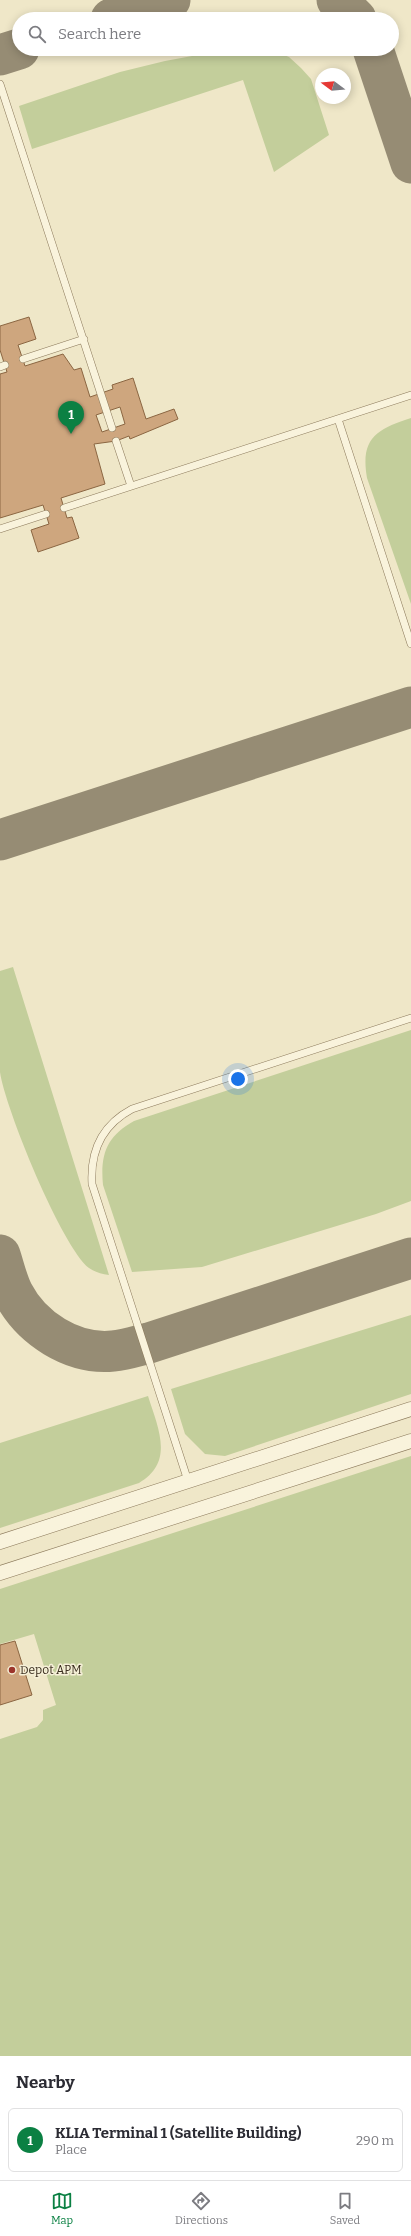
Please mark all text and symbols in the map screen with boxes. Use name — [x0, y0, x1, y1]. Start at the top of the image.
search box — [12, 12, 399, 56]
icon: search — [26, 23, 48, 45]
text: Search here — [58, 25, 141, 43]
north arrow — [315, 68, 351, 104]
pin: 1 — [58, 401, 84, 434]
your location — [228, 1069, 248, 1089]
place label: Depot APM — [20, 1663, 82, 1677]
marker: Depot APM — [7, 1665, 17, 1675]
text: Nearby — [16, 2072, 75, 2093]
text: KLIA Terminal 1 (Satellite Building) — [55, 2124, 302, 2142]
text: 1 — [27, 2133, 33, 2148]
text: 290 m — [356, 2133, 394, 2148]
text: Place — [55, 2142, 87, 2157]
tab: Map — [51, 2190, 73, 2227]
tab: Directions — [175, 2190, 228, 2227]
tab: Saved — [330, 2190, 360, 2227]

